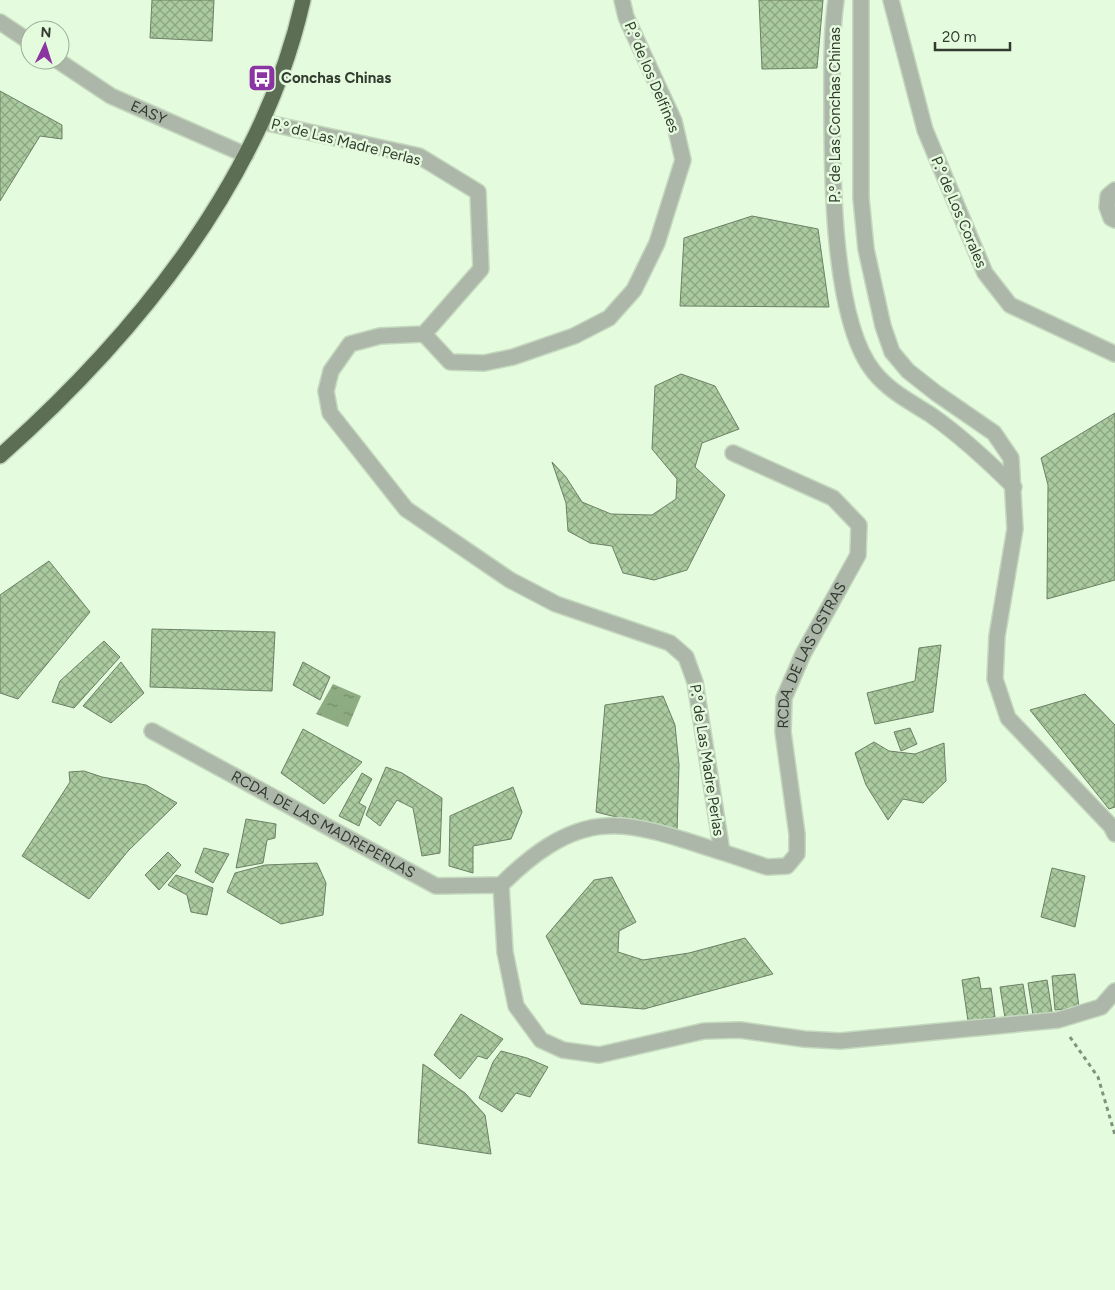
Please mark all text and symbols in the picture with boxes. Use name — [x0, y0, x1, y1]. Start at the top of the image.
street label: P.º de los Delfines — [621, 19, 683, 135]
north arrow — [20, 20, 70, 70]
scale bar — [935, 20, 1010, 52]
text: N — [40, 24, 52, 41]
street label: P.º de Las Conchas Chinas — [826, 27, 844, 203]
text: 20 m — [942, 28, 976, 46]
bus stop icon: Conchas Chinas — [247, 63, 277, 93]
place label: Conchas Chinas — [281, 69, 391, 87]
street label: EASY — [128, 97, 169, 128]
street label: P.º de Las Madre Perlas — [269, 115, 423, 169]
street label: P.º de Los Corales — [927, 153, 991, 271]
street label: RCDA. DE LAS OSTRAS — [774, 579, 850, 729]
street label: P.º de Las Madre Perlas — [686, 683, 728, 837]
street label: RCDA. DE LAS MADREPERLAS — [228, 767, 418, 882]

